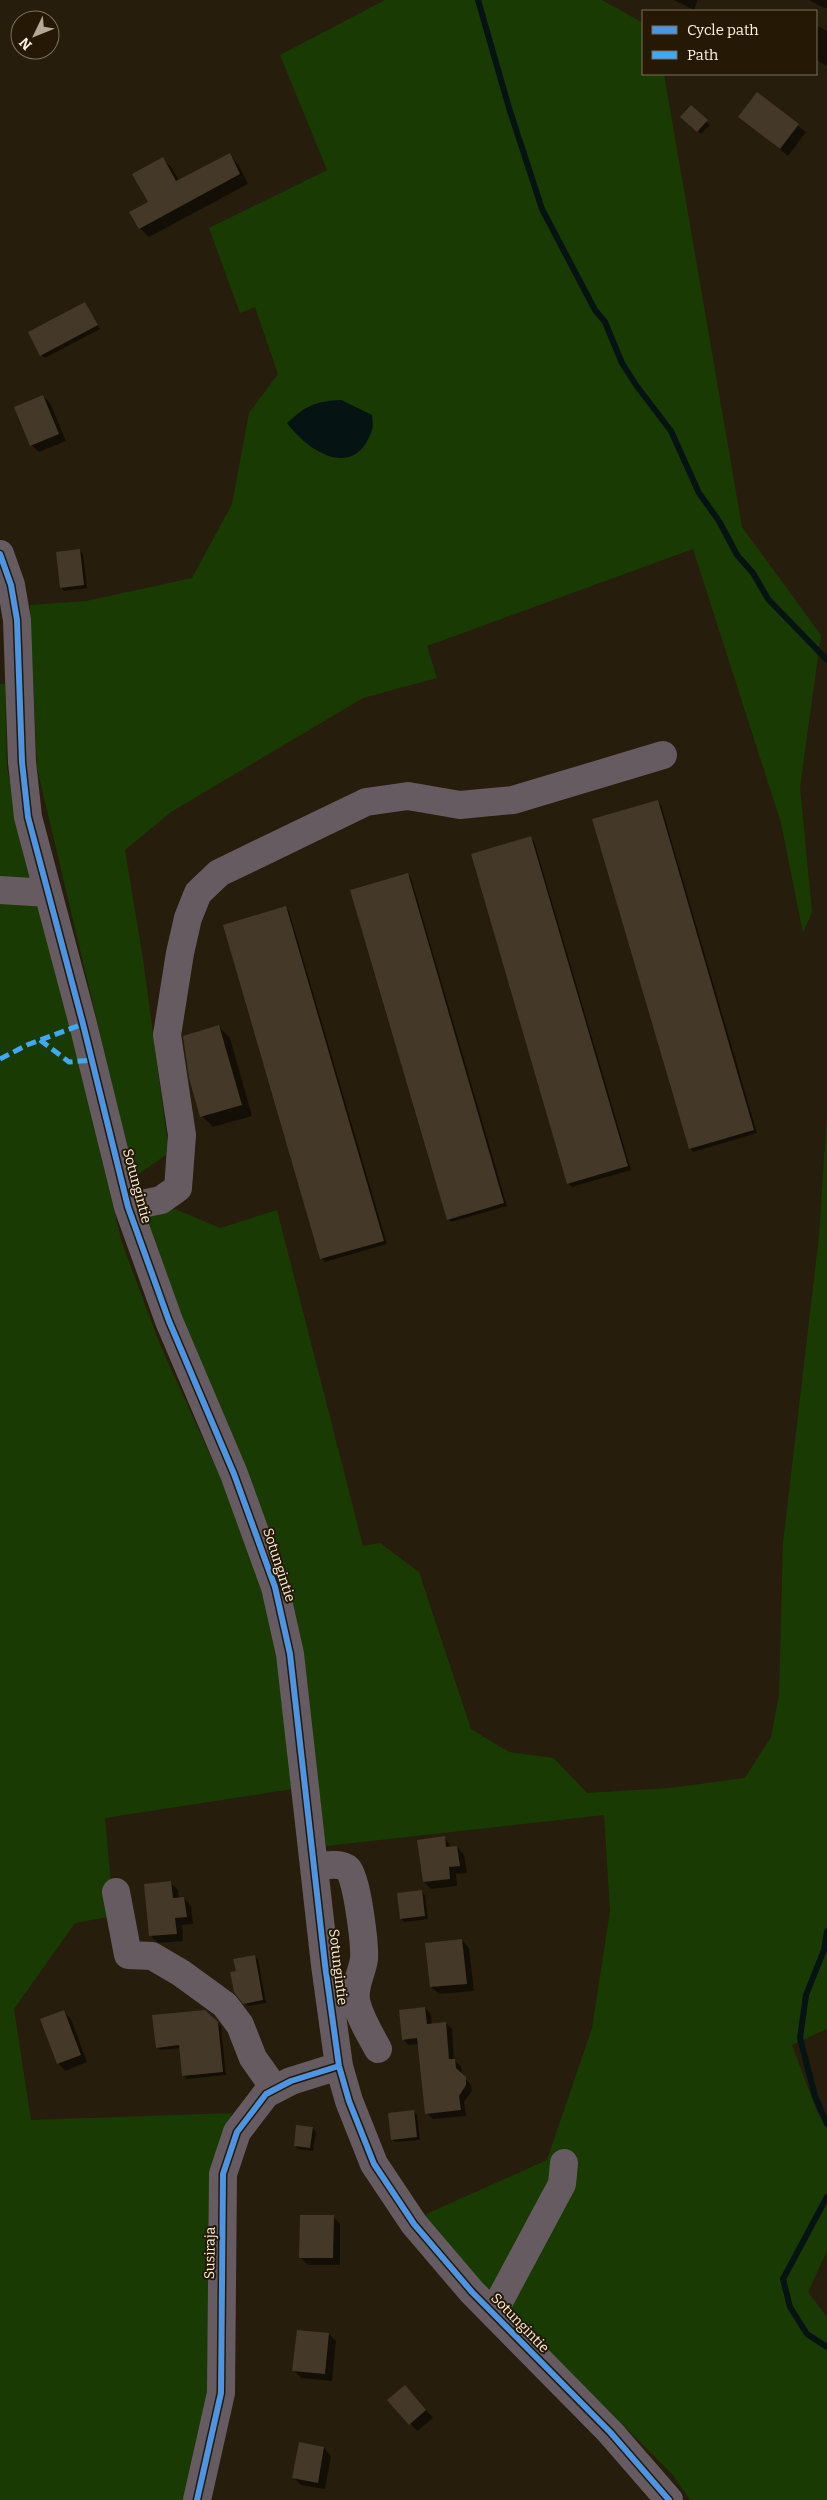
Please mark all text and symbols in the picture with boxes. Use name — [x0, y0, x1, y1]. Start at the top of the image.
north arrow — [10, 10, 60, 60]
legend — [642, 10, 817, 75]
text: Cycle path — [687, 21, 759, 39]
text: N — [16, 34, 36, 53]
text: Path — [687, 46, 719, 64]
street label: Sotungintie — [119, 1147, 155, 1225]
street label: Sotungintie — [259, 1526, 299, 1604]
street label: Sotungintie — [325, 1928, 351, 2006]
street label: Susiraja — [201, 2226, 219, 2279]
street label: Sotungintie — [487, 2290, 553, 2356]

